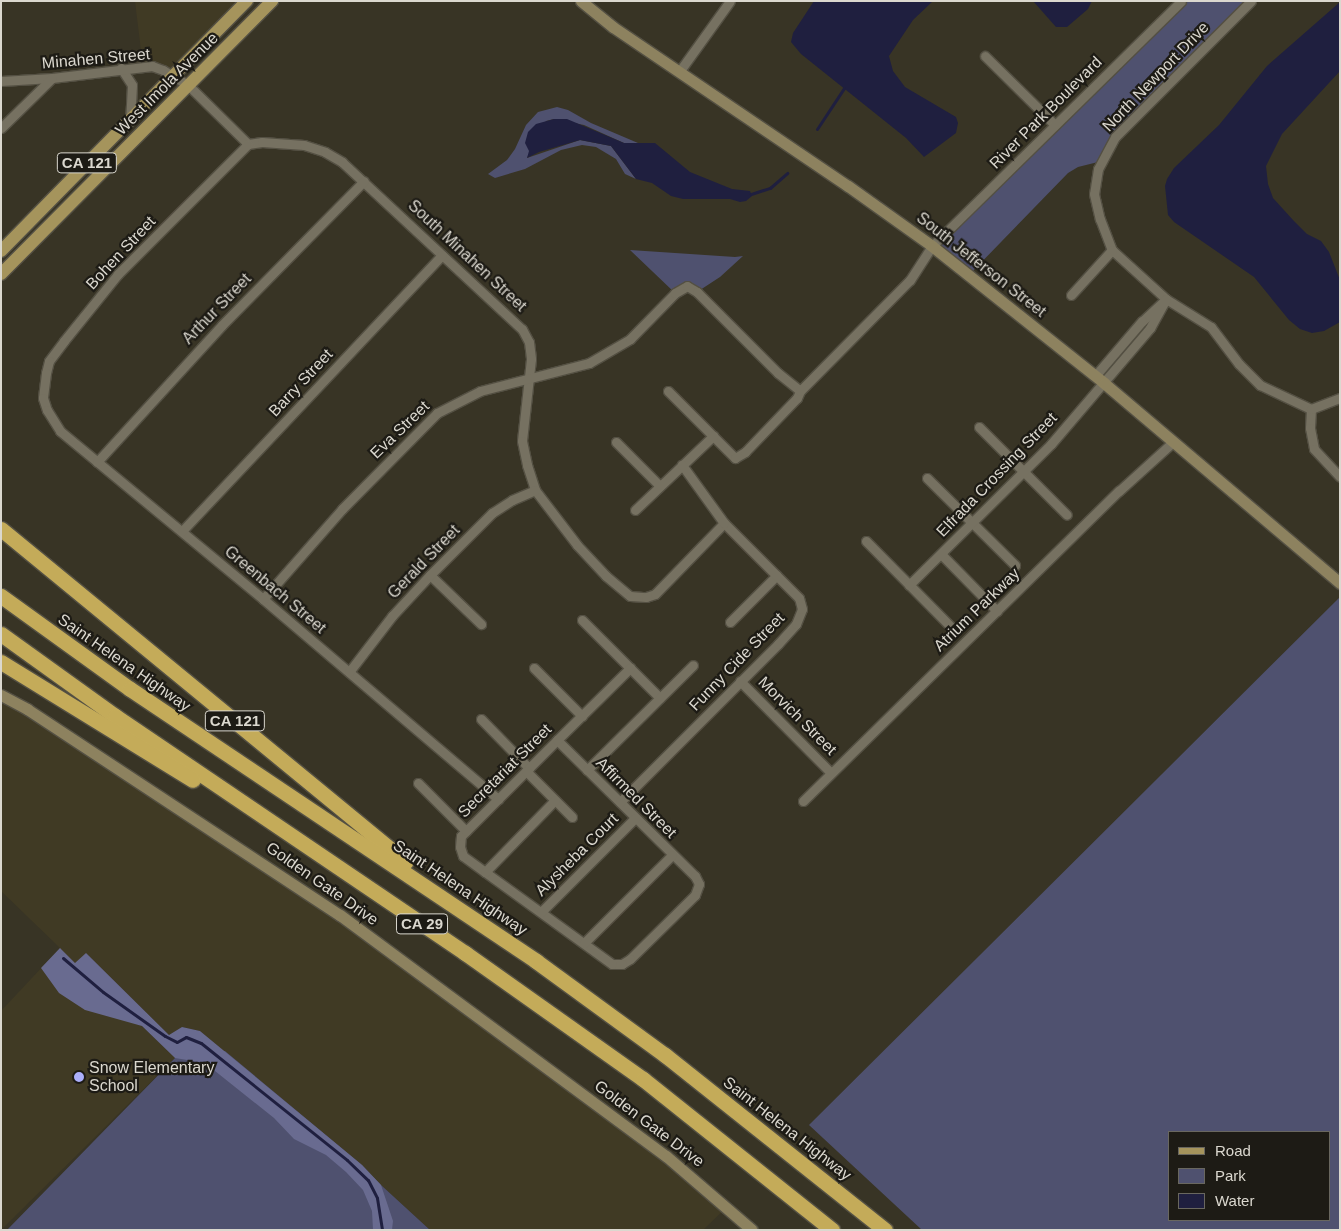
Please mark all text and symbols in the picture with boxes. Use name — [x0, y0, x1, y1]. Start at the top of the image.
street label: North Newport Drive — [1099, 18, 1213, 136]
street label: West Imola Avenue — [111, 28, 223, 140]
street label: Minahen Street — [41, 45, 151, 73]
street label: River Park Boulevard — [986, 53, 1106, 173]
road number: CA 121 — [56, 150, 118, 176]
street label: South Minahen Street — [404, 196, 530, 316]
street label: South Jefferson Street — [912, 209, 1050, 321]
street label: Bohen Street — [82, 212, 160, 294]
street label: Arthur Street — [179, 270, 255, 348]
street label: Barry Street — [265, 345, 337, 421]
street label: Eva Street — [366, 397, 434, 463]
street label: Elfrada Crossing Street — [933, 409, 1061, 541]
street label: Gerald Street — [384, 521, 464, 603]
street label: Greenbach Street — [220, 542, 330, 638]
street label: Atrium Parkway — [930, 564, 1024, 656]
street label: Funny Cide Street — [685, 609, 789, 715]
street label: Saint Helena Highway — [54, 610, 194, 716]
street label: Morvich Street — [754, 673, 840, 759]
road number: CA 121 — [204, 708, 266, 734]
street label: Secretariat Street — [454, 720, 556, 822]
street label: Affirmed Street — [592, 754, 680, 842]
street label: Alysheba Court — [532, 810, 622, 900]
street label: Saint Helena Highway — [389, 836, 531, 940]
street label: Golden Gate Drive — [262, 838, 382, 930]
road number: CA 29 — [394, 912, 450, 936]
place label: Snow Elementary School — [89, 1058, 214, 1096]
marker: Snow Elementary School — [73, 1071, 85, 1083]
street label: Saint Helena Highway — [719, 1073, 855, 1185]
street label: Golden Gate Drive — [590, 1076, 708, 1172]
legend — [1168, 1131, 1331, 1221]
text: Road — [1215, 1142, 1251, 1159]
text: Park — [1215, 1167, 1246, 1184]
text: Water — [1215, 1192, 1254, 1209]

